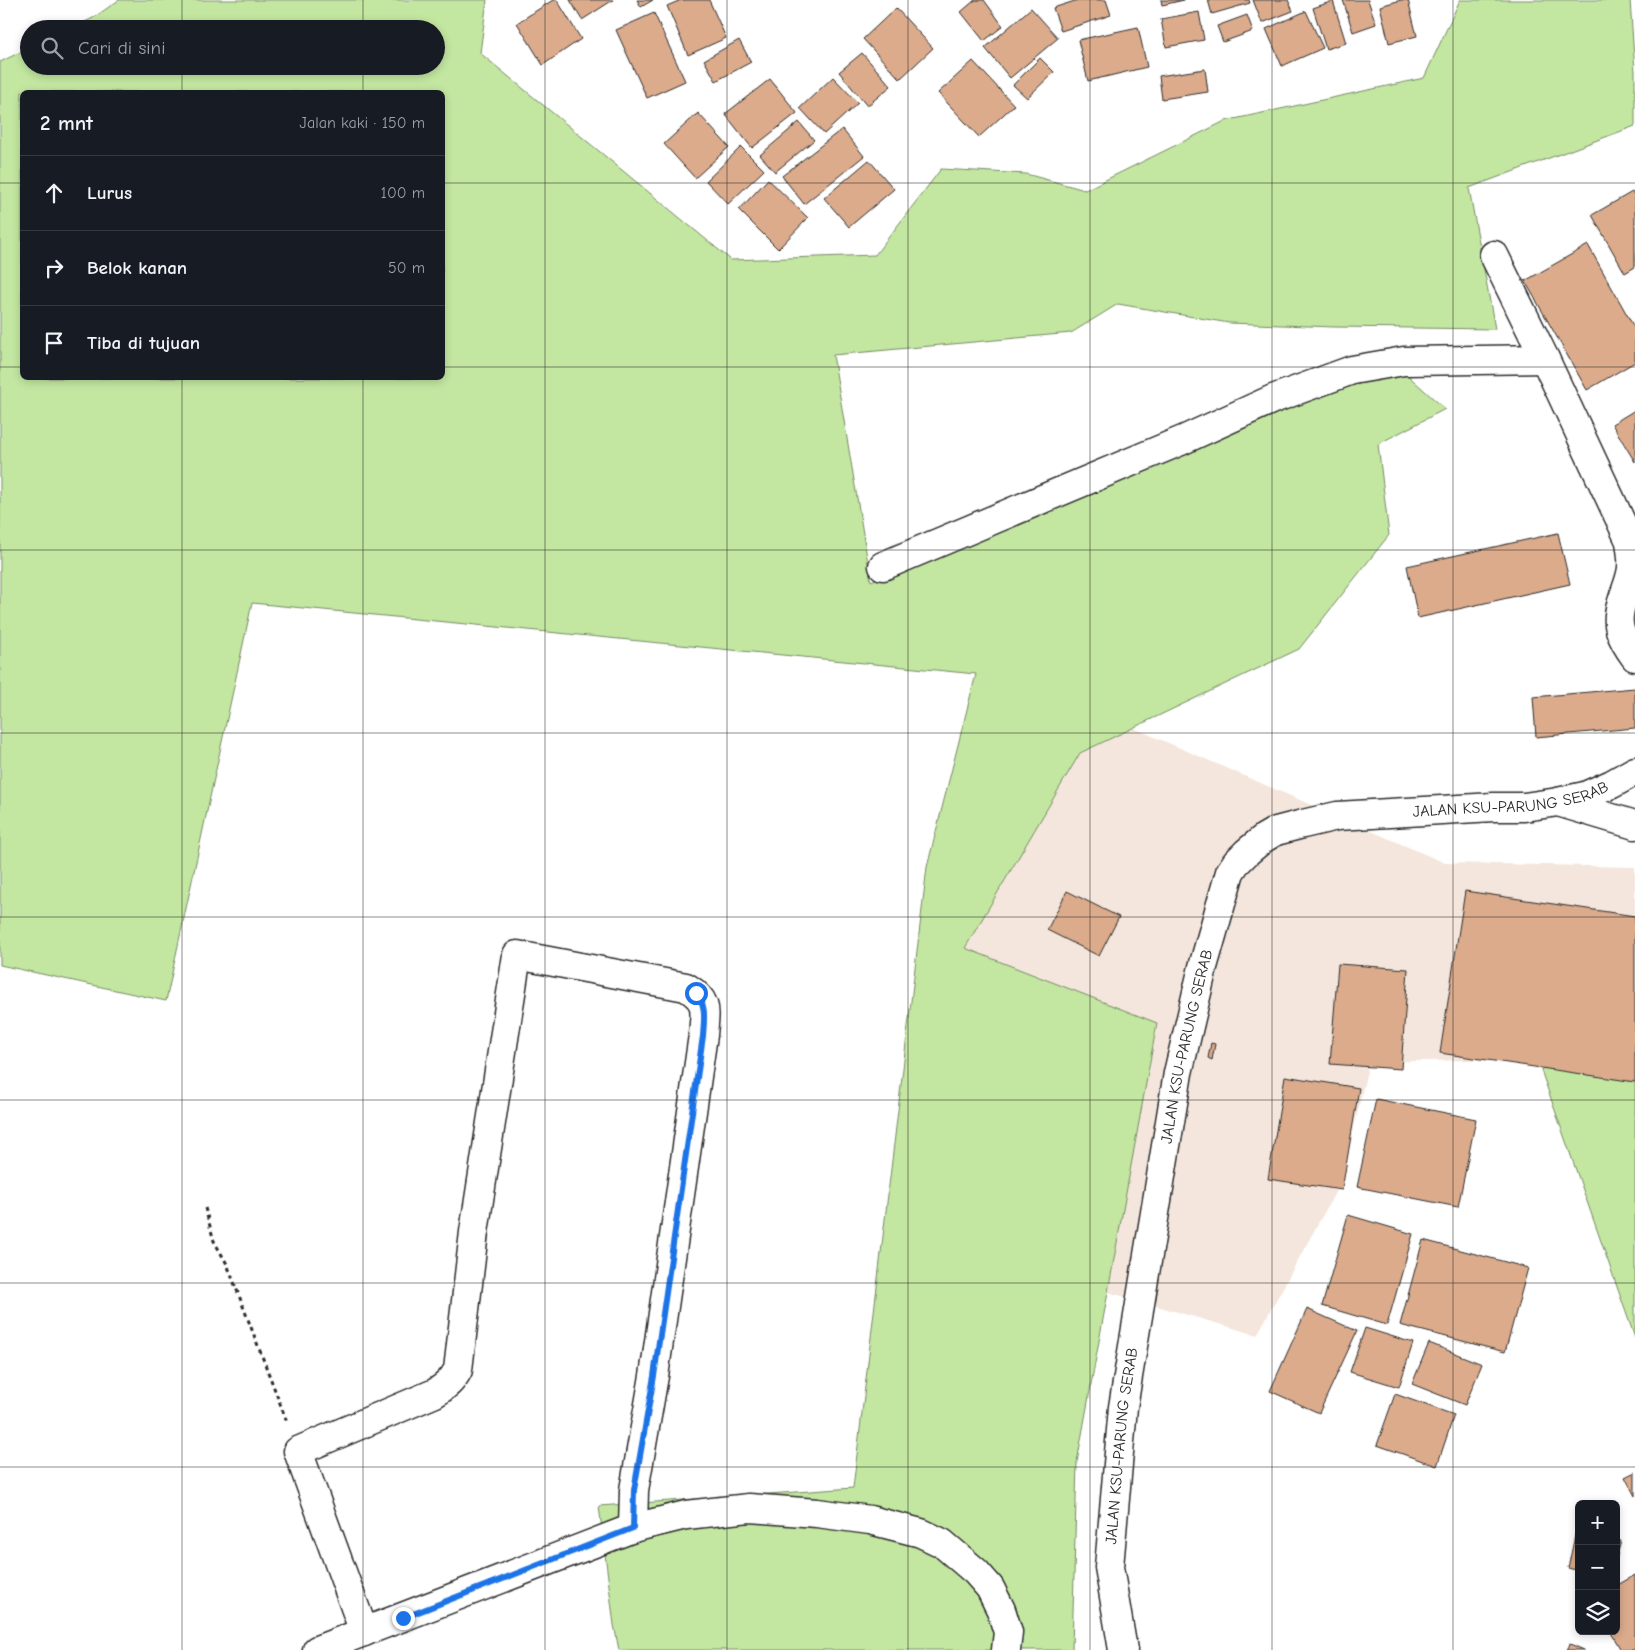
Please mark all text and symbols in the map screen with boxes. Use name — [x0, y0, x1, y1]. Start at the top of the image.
search box — [20, 20, 445, 75]
icon: search — [38, 34, 66, 62]
text: Cari di sini — [78, 37, 165, 59]
text: 2 mnt — [40, 111, 93, 135]
text: Jalan kaki · 150 m — [300, 114, 425, 132]
icon: ahead — [40, 179, 68, 207]
text: Lurus — [87, 182, 132, 204]
text: 100 m — [381, 184, 425, 202]
icon: right — [40, 254, 68, 282]
text: Belok kanan — [87, 257, 187, 279]
text: 50 m — [388, 259, 425, 277]
icon: arrive — [40, 329, 68, 357]
text: Tiba di tujuan — [87, 332, 200, 354]
street label: JALAN KSU-PARUNG SERAB — [1412, 778, 1611, 821]
street label: JALAN KSU-PARUNG SERAB — [1158, 947, 1217, 1145]
route start — [685, 982, 708, 1005]
street label: JALAN KSU-PARUNG SERAB — [1102, 1346, 1142, 1545]
map controls — [1575, 1500, 1620, 1635]
button: + — [1575, 1500, 1620, 1545]
button: − — [1575, 1545, 1620, 1590]
button: layers — [1575, 1590, 1620, 1635]
route end — [392, 1607, 415, 1630]

